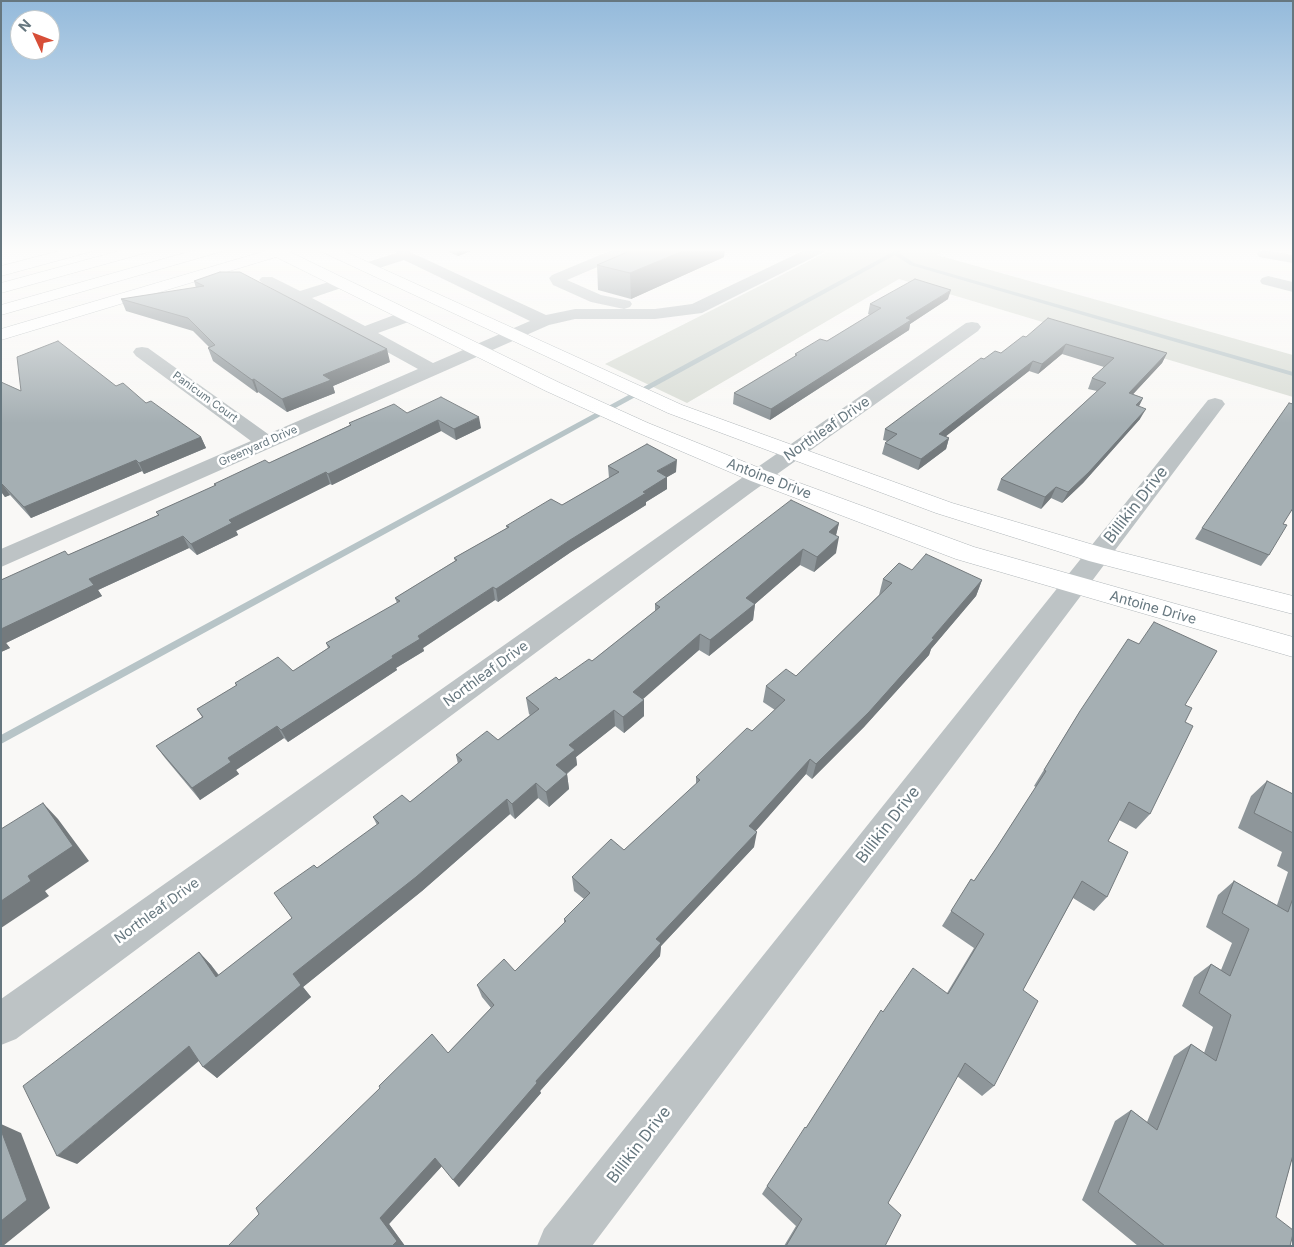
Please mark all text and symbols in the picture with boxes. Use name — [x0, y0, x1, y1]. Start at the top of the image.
north arrow — [10, 10, 60, 60]
text: N — [15, 15, 34, 35]
street label: Panicum Court — [170, 369, 240, 425]
street label: Northleaf Drive — [781, 393, 873, 465]
street label: Greenyard Drive — [217, 423, 299, 469]
street label: Antoine Drive — [724, 455, 814, 503]
street label: Billikin Drive — [1100, 463, 1172, 547]
street label: Antoine Drive — [1108, 588, 1198, 628]
street label: Northleaf Drive — [440, 638, 532, 710]
street label: Billikin Drive — [852, 783, 924, 867]
street label: Northleaf Drive — [111, 875, 203, 947]
street label: Billikin Drive — [603, 1103, 675, 1187]

